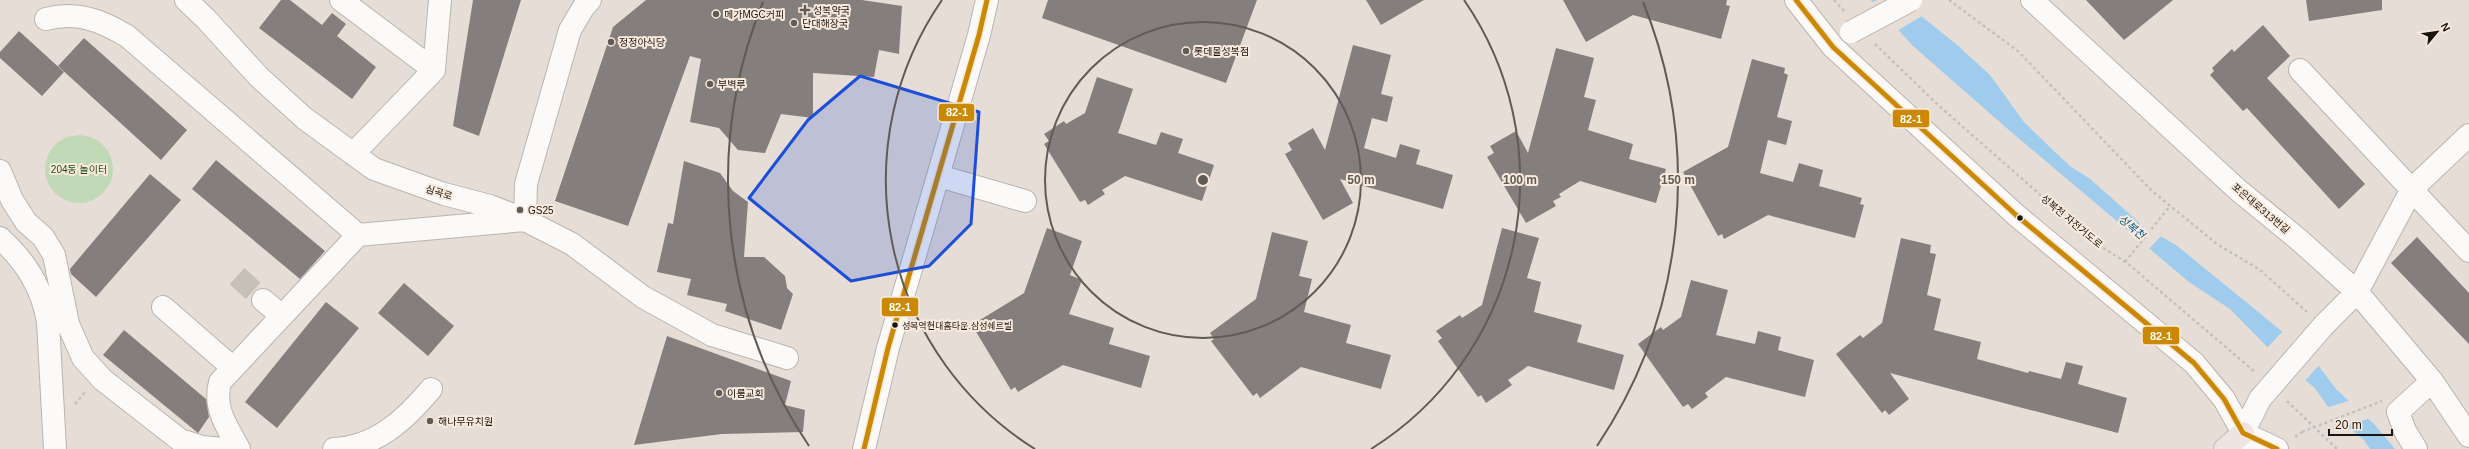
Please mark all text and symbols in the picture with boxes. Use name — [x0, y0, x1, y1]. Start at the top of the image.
marker: 성복약국 — [800, 5, 810, 15]
place label: 성복약국 — [813, 5, 850, 16]
marker: 메가MGC커피 — [711, 9, 721, 19]
place label: 메가MGC커피 — [724, 9, 784, 20]
north arrow — [2417, 12, 2457, 52]
marker: 단대해장국 — [789, 18, 799, 28]
place label: 단대해장국 — [802, 18, 848, 29]
text: N — [2439, 21, 2453, 34]
marker: 정정아식당 — [606, 37, 616, 47]
place label: 정정아식당 — [619, 37, 665, 48]
marker: 롯데몰성복점 — [1181, 46, 1191, 56]
place label: 롯데몰성복점 — [1194, 46, 1249, 57]
marker: 부벽루 — [705, 79, 715, 89]
place label: 부벽루 — [718, 79, 746, 90]
line badge: 82-1 — [938, 103, 975, 122]
text: 82-1 — [946, 106, 968, 118]
line badge: 82-1 — [1892, 109, 1930, 128]
text: 82-1 — [1900, 113, 1922, 125]
park label: 204동 놀이터 — [51, 164, 107, 175]
centre of rings — [1196, 173, 1210, 187]
text: 50 m — [1347, 173, 1375, 187]
text: 100 m — [1503, 173, 1537, 187]
text: 150 m — [1661, 173, 1695, 187]
street label: 포은대로313번길 — [2230, 181, 2292, 236]
street label: 심곡로 — [424, 183, 454, 202]
street label: 성복천 자전거도로 — [2039, 193, 2104, 250]
marker: GS25 — [515, 205, 525, 215]
place label: GS25 — [528, 205, 554, 216]
unlabelled marker — [2015, 213, 2025, 223]
water label: 성복천 — [2117, 213, 2149, 243]
line badge: 82-1 — [881, 297, 919, 317]
text: 82-1 — [889, 301, 911, 313]
marker: 성복역현대홈타운.삼성쉐르빌 — [890, 320, 900, 330]
place label: 성복역현대홈타운.삼성쉐르빌 — [902, 321, 1012, 331]
line badge: 82-1 — [2142, 326, 2180, 345]
text: 82-1 — [2150, 330, 2172, 342]
marker: 이룸교회 — [714, 388, 724, 398]
place label: 이룸교회 — [727, 388, 764, 399]
scale bar — [2329, 411, 2392, 437]
marker: 해나무유치원 — [425, 416, 435, 426]
place label: 해나무유치원 — [438, 416, 493, 427]
text: 20 m — [2335, 418, 2362, 432]

